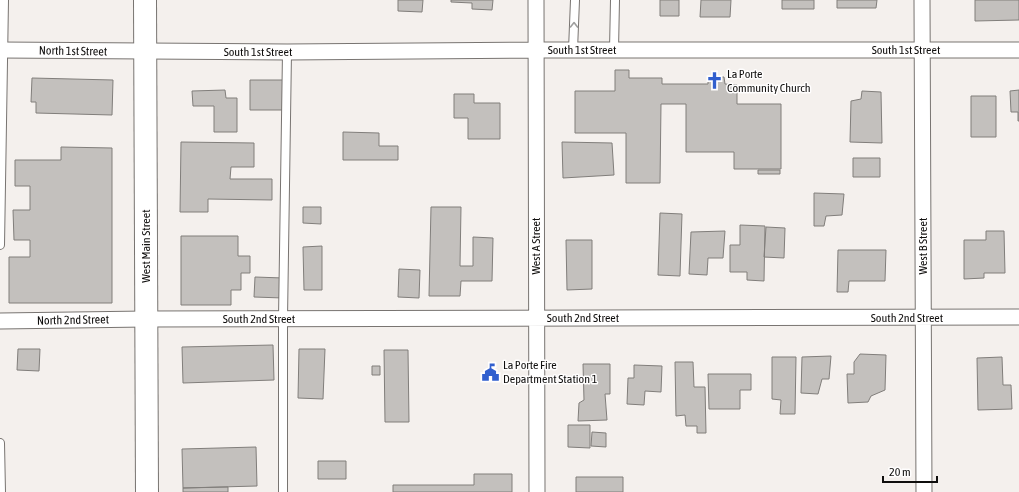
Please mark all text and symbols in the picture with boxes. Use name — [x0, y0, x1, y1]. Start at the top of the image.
one-way arrow — [570, 22, 578, 28]
street label: North 1st Street — [39, 43, 108, 59]
street label: South 1st Street — [548, 43, 617, 57]
street label: South 1st Street — [872, 43, 941, 57]
street label: South 1st Street — [224, 45, 293, 59]
place label: La Porte Community Church — [727, 67, 811, 95]
church icon: La Porte Community Church — [704, 71, 724, 91]
street label: West Main Street — [139, 209, 153, 283]
street label: West A Street — [529, 217, 543, 274]
street label: West B Street — [916, 217, 930, 274]
street label: South 2nd Street — [547, 311, 620, 325]
street label: South 2nd Street — [871, 311, 944, 325]
street label: North 2nd Street — [37, 312, 110, 328]
street label: South 2nd Street — [223, 312, 296, 326]
place label: La Porte Fire Department Station 1 — [503, 358, 598, 386]
public building icon: La Porte Fire Department Station 1 — [480, 362, 500, 382]
scale bar — [883, 458, 937, 484]
text: 20 m — [889, 465, 911, 479]

